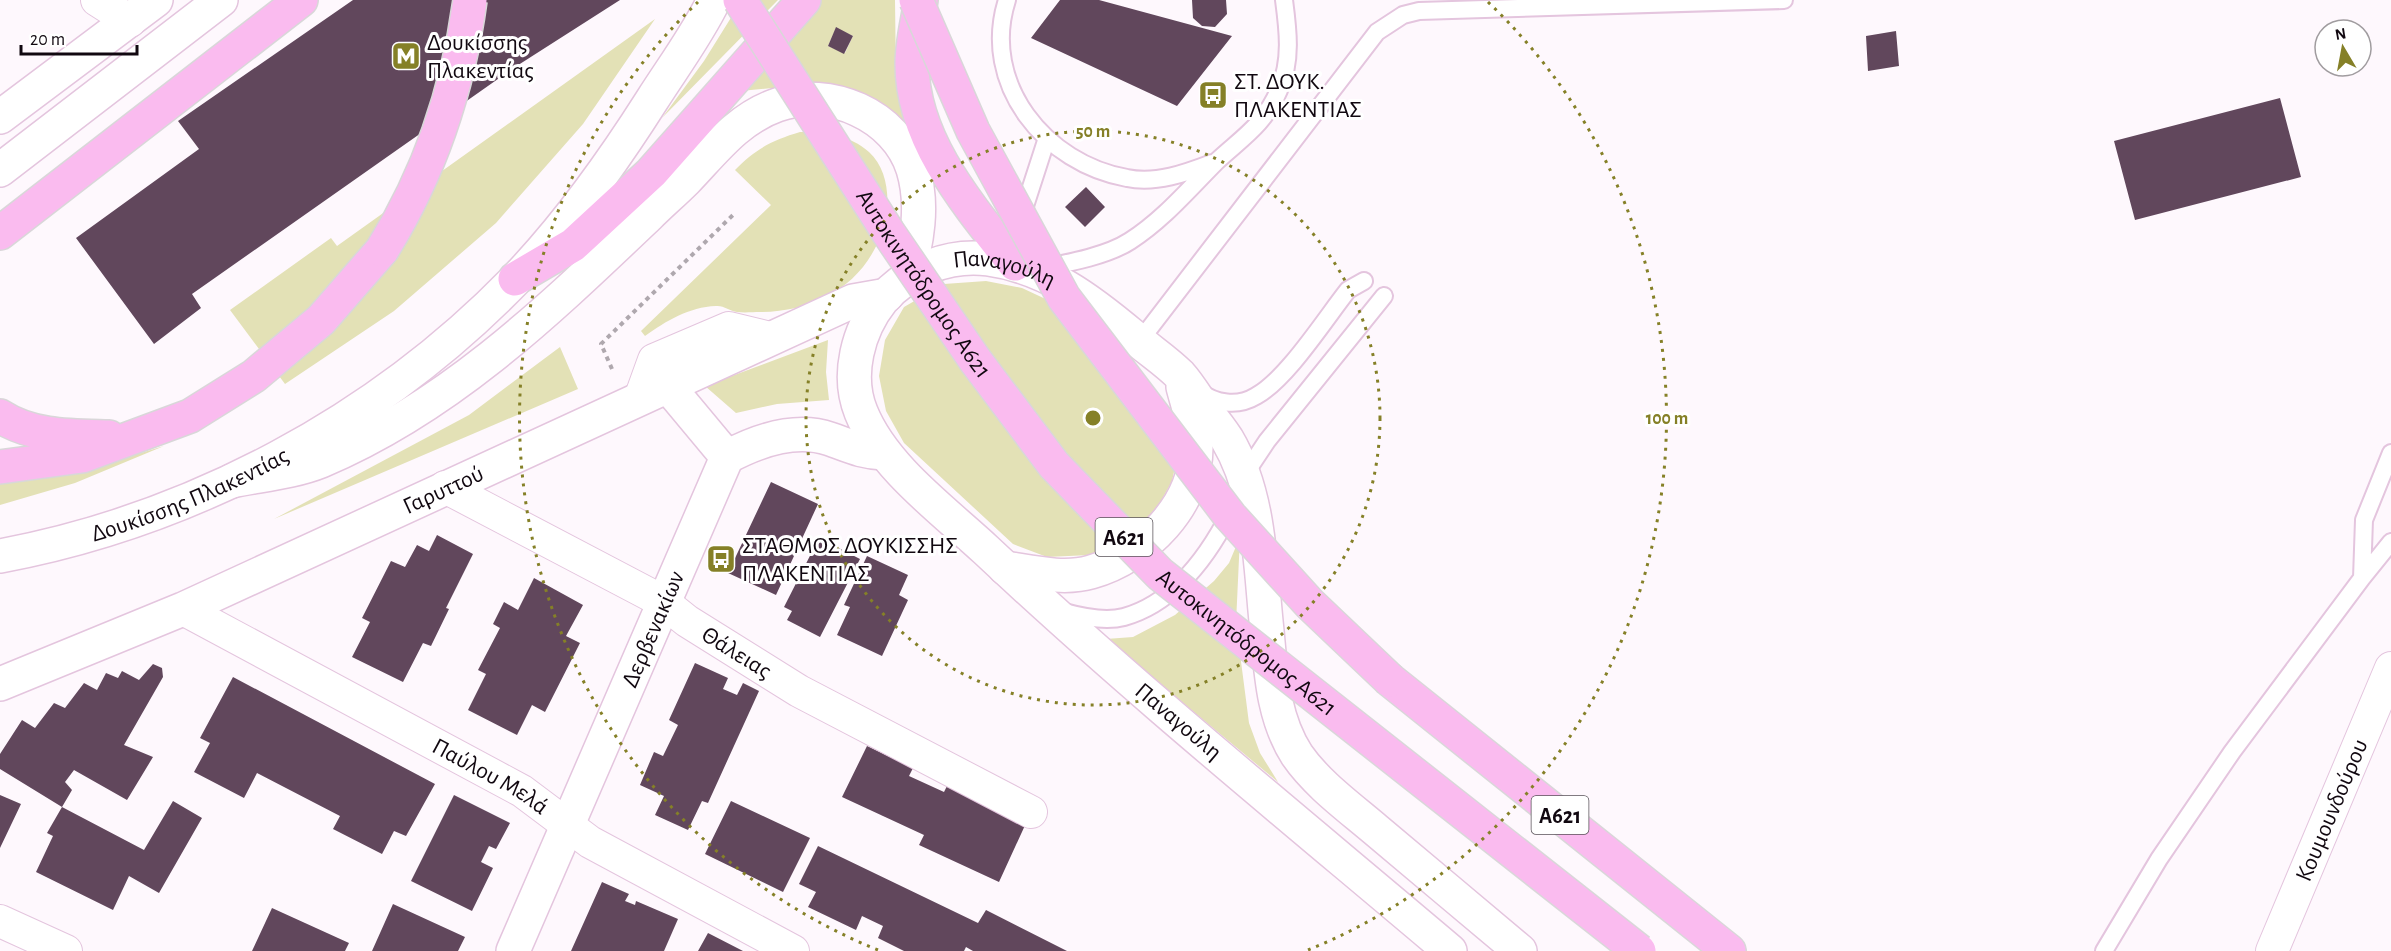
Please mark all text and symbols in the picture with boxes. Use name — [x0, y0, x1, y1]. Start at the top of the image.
scale bar — [21, 18, 136, 56]
north arrow — [2313, 18, 2373, 78]
text: N — [2334, 25, 2347, 43]
text: 20 m — [30, 31, 65, 49]
place label: Δουκίσσης Πλακεντίας — [427, 31, 534, 83]
metro station icon: Δουκίσσης Πλακεντίας — [390, 40, 422, 72]
place label: ΣΤ. ΔΟΥΚ. ΠΛΑΚΕΝΤΙΑΣ — [1234, 70, 1362, 122]
bus stop icon: ΣΤ. ΔΟΥΚ. ΠΛΑΚΕΝΤΙΑΣ — [1197, 79, 1229, 111]
text: 50 m — [1076, 123, 1110, 141]
street label: Αυτοκινητόδρομος Α621 — [851, 186, 995, 383]
street label: Παναγούλη — [952, 247, 1059, 292]
centre of rings — [1083, 408, 1103, 428]
text: 100 m — [1646, 410, 1688, 428]
street label: Δουκίσσης Πλακεντίας — [89, 443, 293, 546]
street label: Γαρυττού — [400, 462, 487, 519]
road number: Α621 — [1096, 518, 1152, 556]
place label: ΣΤΑΘΜΟΣ ΔΟΥΚΙΣΣΗΣ ΠΛΑΚΕΝΤΙΑΣ — [742, 534, 958, 586]
bus stop icon: ΣΤΑΘΜΟΣ ΔΟΥΚΙΣΣΗΣ ΠΛΑΚΕΝΤΙΑΣ — [705, 543, 737, 575]
street label: Αυτοκινητόδρομος Α621 — [1152, 565, 1341, 721]
street label: Δερβενακίων — [618, 568, 689, 691]
street label: Θάλειας — [697, 622, 775, 684]
street label: Παναγούλη — [1130, 679, 1226, 765]
street label: Παύλου Μελά — [428, 734, 553, 819]
street label: Κουμουνδούρου — [2292, 736, 2373, 885]
road number: Α621 — [1532, 796, 1588, 834]

